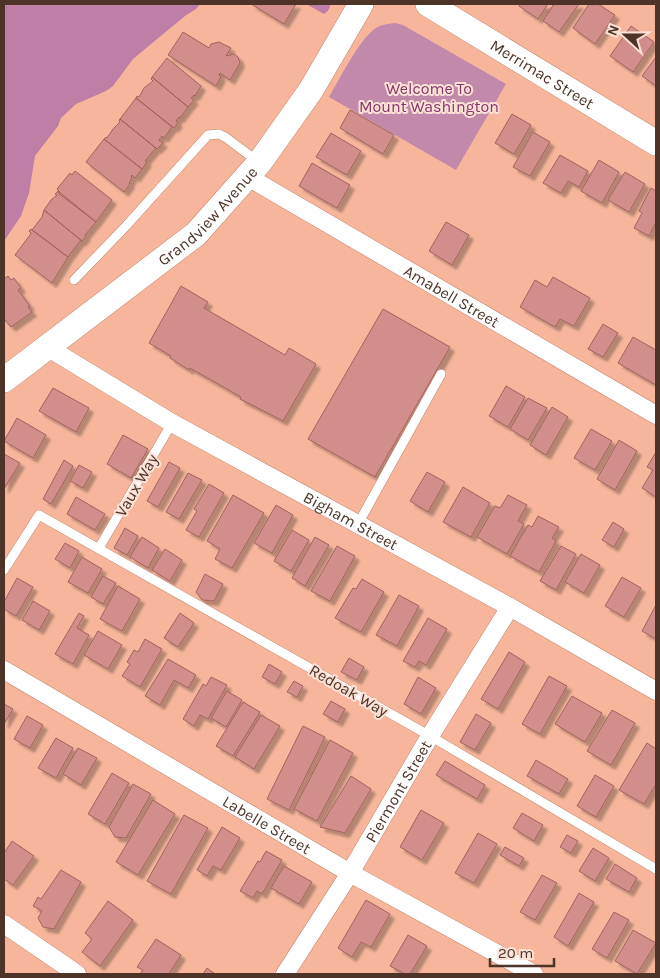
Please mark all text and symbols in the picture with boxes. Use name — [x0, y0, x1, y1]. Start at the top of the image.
north arrow — [600, 10, 650, 60]
text: N — [604, 23, 623, 38]
street label: Merrimac Street — [487, 35, 597, 113]
park label: Welcome To Mount Washington — [359, 79, 499, 116]
street label: Grandview Avenue — [154, 163, 262, 270]
street label: Amabell Street — [400, 261, 503, 332]
street label: Vaux Way — [111, 450, 162, 520]
street label: Bigham Street — [300, 487, 401, 554]
street label: Redoak Way — [306, 660, 392, 721]
street label: Piermont Street — [361, 737, 435, 846]
street label: Labelle Street — [219, 792, 314, 858]
scale bar — [490, 936, 554, 968]
text: 20 m — [498, 944, 533, 962]

